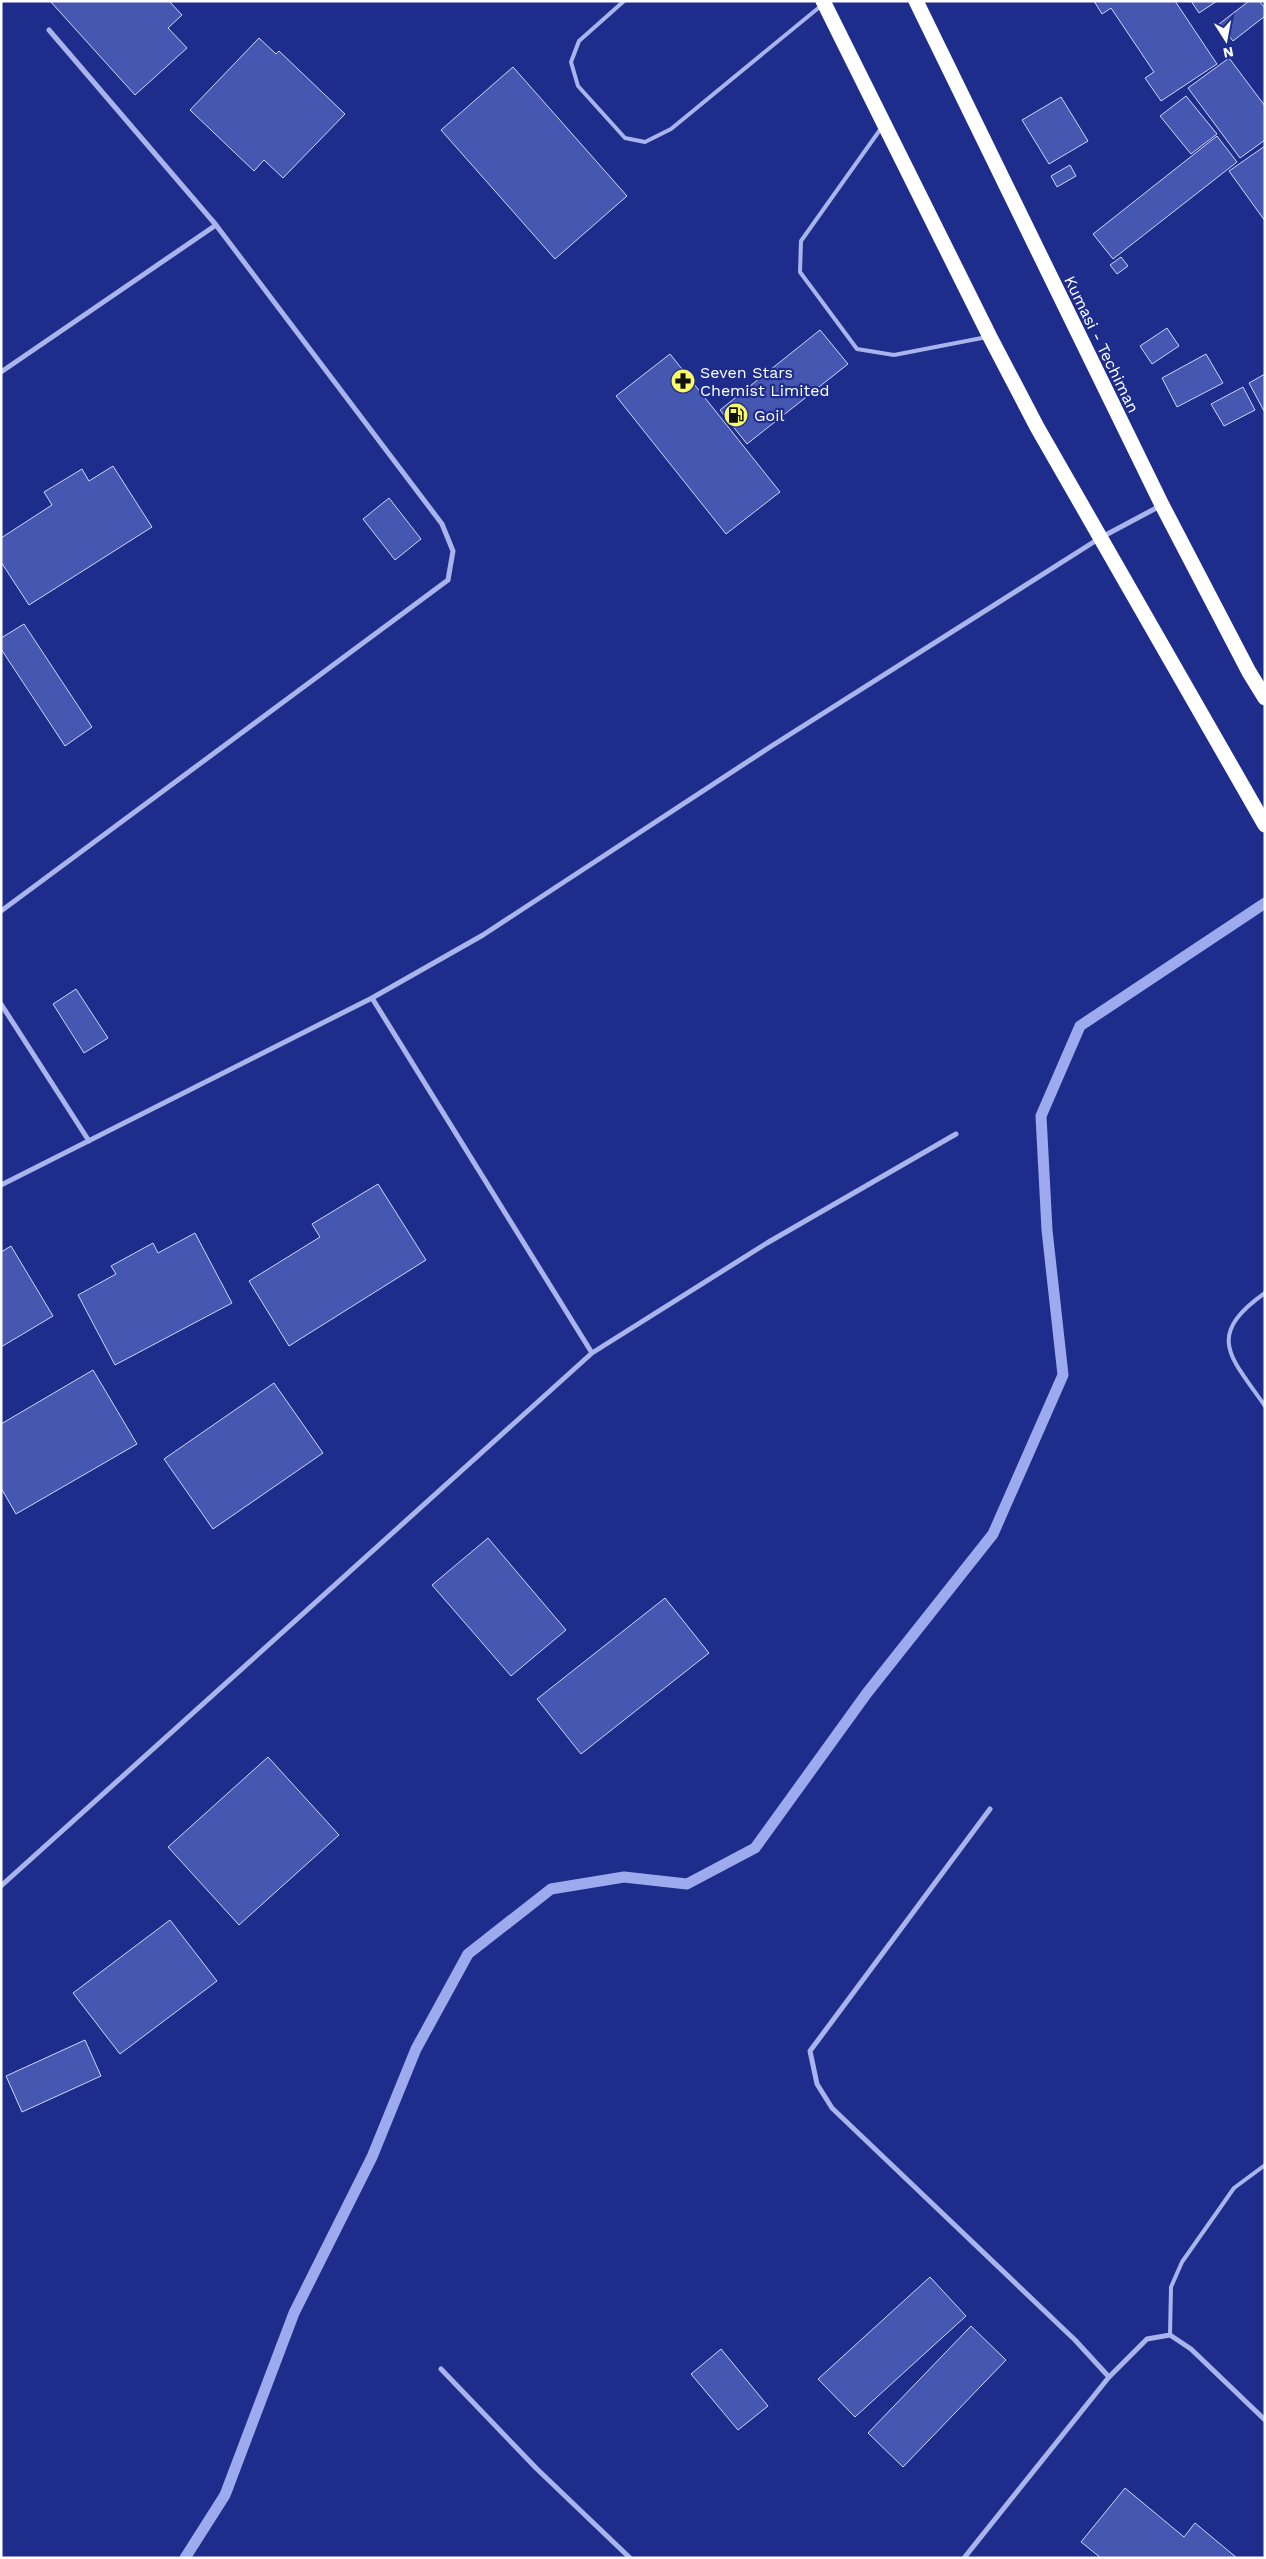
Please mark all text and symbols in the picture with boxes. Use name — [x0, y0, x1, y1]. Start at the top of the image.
north arrow — [1201, 15, 1251, 65]
text: N — [1222, 44, 1235, 62]
street label: Kumasi - Techiman — [1060, 273, 1143, 416]
place label: Seven Stars Chemist Limited — [700, 363, 830, 400]
pharmacy icon: Seven Stars Chemist Limited — [670, 368, 696, 394]
fuel station icon: Goil — [723, 402, 749, 428]
place label: Goil — [754, 406, 784, 425]

